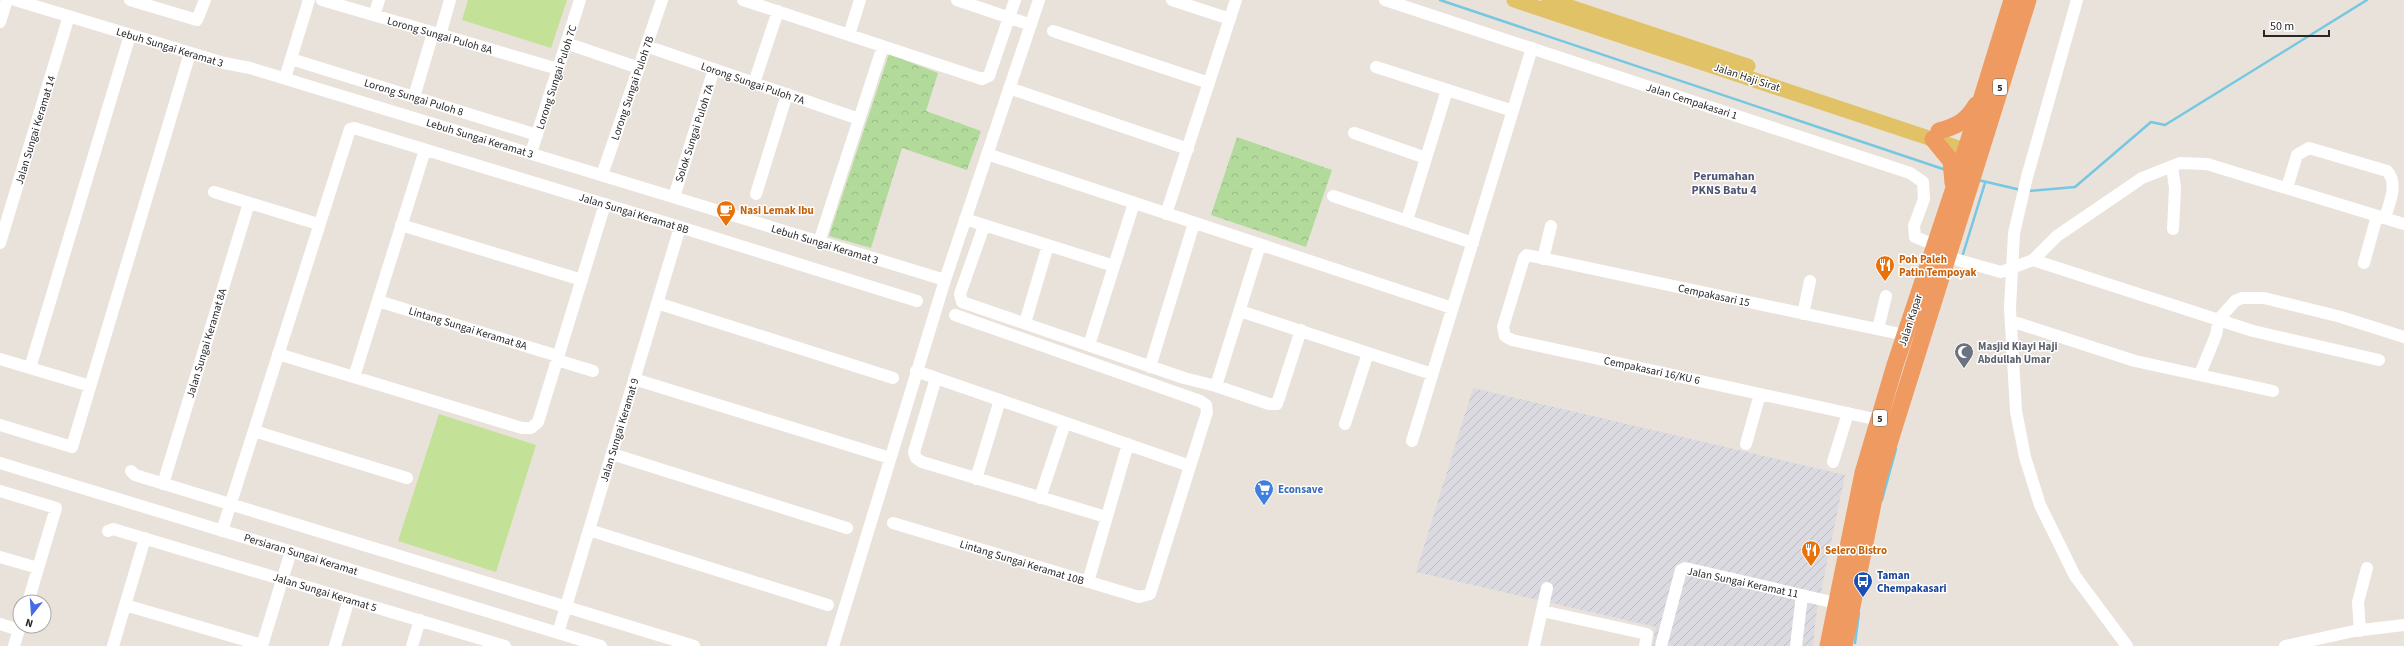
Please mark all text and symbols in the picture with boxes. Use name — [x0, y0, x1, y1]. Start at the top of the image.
scale bar — [2264, 12, 2329, 38]
street label: Lorong Sungai Puloh 8A — [385, 13, 494, 58]
text: 50 m — [2270, 18, 2294, 35]
street label: Lorong Sungai Puloh 7C — [532, 23, 580, 131]
street label: Lebuh Sungai Keramat 3 — [114, 24, 225, 71]
street label: Lorong Sungai Puloh 7B — [608, 34, 658, 142]
street label: Lorong Sungai Puloh 7A — [699, 59, 807, 108]
street label: Jalan Haji Sirat — [1712, 60, 1782, 95]
street label: Jalan Sungai Keramat 14 — [12, 73, 59, 187]
street label: Lorong Sungai Puloh 8 — [362, 75, 466, 120]
road number: 5 — [1993, 79, 2007, 95]
street label: Jalan Cempakasari 1 — [1644, 80, 1739, 123]
street label: Solok Sungai Puloh 7A — [671, 82, 717, 184]
street label: Lebuh Sungai Keramat 3 — [424, 115, 535, 162]
district label: Perumahan PKNS Batu 4 — [1691, 168, 1757, 199]
street label: Jalan Sungai Keramat 8B — [577, 190, 691, 238]
cafe icon: Nasi Lemak Ibu — [715, 199, 737, 227]
place label: Nasi Lemak Ibu — [740, 203, 814, 218]
street label: Lebuh Sungai Keramat 3 — [769, 221, 880, 268]
place label: Poh Paleh Patin Tempoyak — [1899, 252, 1977, 280]
restaurant icon: Poh Paleh Patin Tempoyak — [1874, 254, 1896, 282]
street label: Cempakasari 15 — [1677, 281, 1751, 310]
street label: Jalan Sungai Keramat 8A — [183, 287, 230, 400]
street label: Jalan Kapar — [1895, 292, 1926, 348]
street label: Lintang Sungai Keramat 8A — [407, 303, 529, 354]
place label: Masjid Kiayi Haji Abdullah Umar — [1977, 339, 2058, 367]
mosque icon: Masjid Kiayi Haji Abdullah Umar — [1953, 341, 1975, 369]
street label: Cempakasari 16/KU 6 — [1602, 353, 1702, 388]
street label: Jalan Sungai Keramat 9 — [597, 376, 642, 484]
road number: 5 — [1873, 410, 1887, 426]
supermarket icon: Econsave — [1253, 478, 1275, 506]
place label: Econsave — [1278, 482, 1323, 497]
street label: Persiaran Sungai Keramat — [242, 530, 360, 579]
street label: Lintang Sungai Keramat 10B — [958, 536, 1086, 589]
restaurant icon: Selero Bistro — [1800, 539, 1822, 567]
place label: Selero Bistro — [1825, 543, 1887, 558]
street label: Jalan Sungai Keramat 11 — [1686, 563, 1800, 602]
place label: Taman Chempakasari — [1877, 568, 1947, 596]
street label: Jalan Sungai Keramat 5 — [271, 570, 379, 615]
bus stop icon: Taman Chempakasari — [1852, 570, 1874, 598]
north arrow — [12, 594, 52, 634]
text: N — [24, 615, 35, 631]

